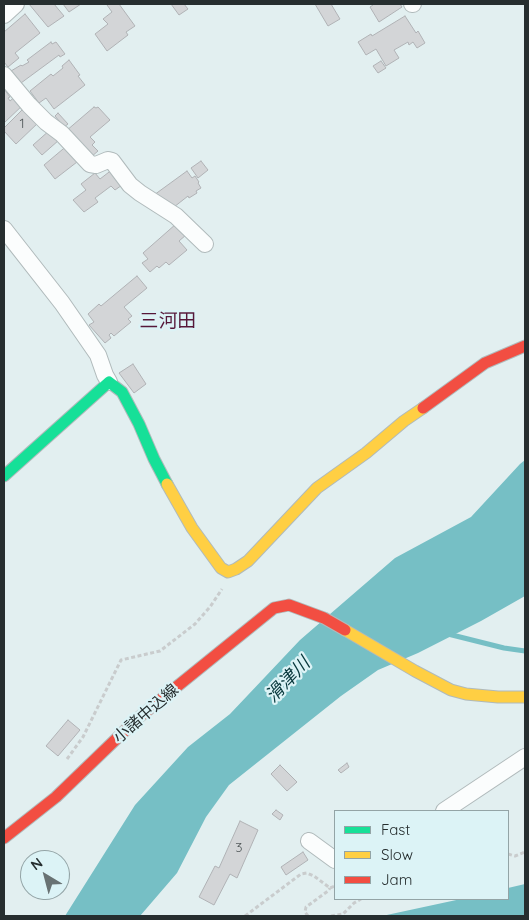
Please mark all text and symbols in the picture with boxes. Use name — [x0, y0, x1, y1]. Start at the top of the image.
house number: 1 — [19, 116, 25, 132]
district label: 三河田 — [140, 310, 196, 332]
water label: 滑津川 — [261, 653, 315, 707]
street label: 小諸中込線 — [110, 681, 182, 747]
legend — [334, 810, 509, 900]
text: Fast — [381, 820, 410, 839]
house number: 3 — [235, 840, 243, 856]
text: Slow — [381, 845, 413, 864]
north arrow — [20, 850, 70, 900]
text: N — [27, 854, 46, 874]
text: Jam — [381, 870, 412, 889]

